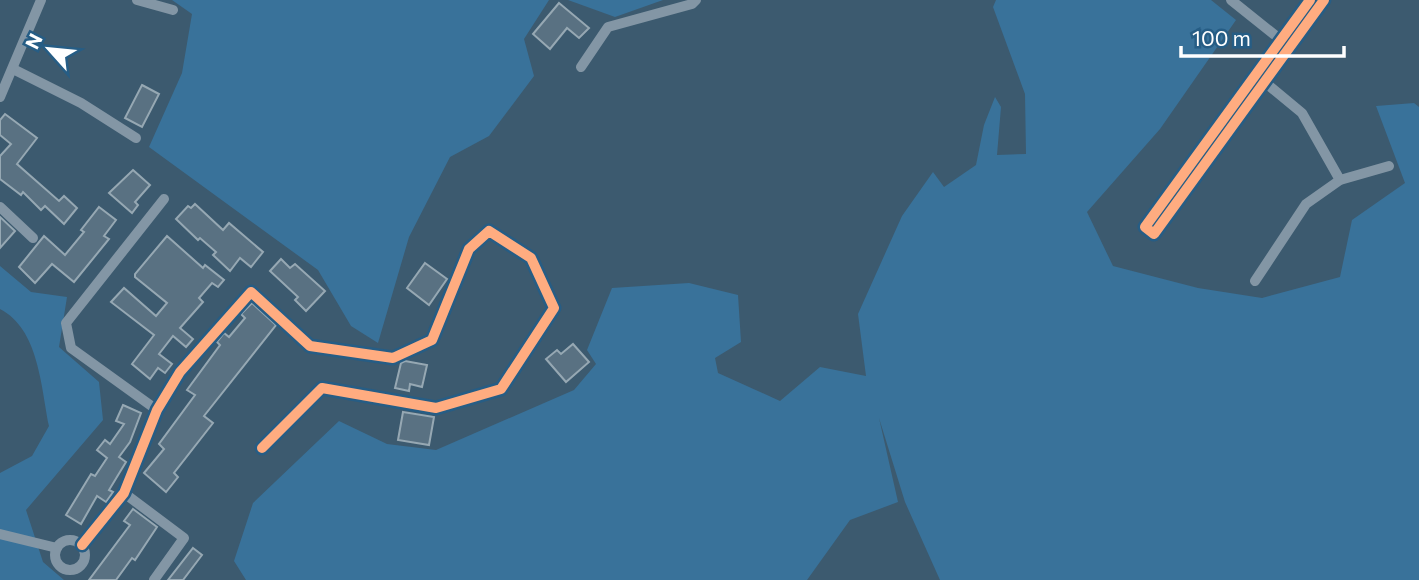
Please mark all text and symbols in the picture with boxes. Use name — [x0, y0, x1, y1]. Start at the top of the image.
north arrow — [14, 14, 84, 84]
scale bar — [1181, 14, 1344, 58]
text: 100 m — [1192, 25, 1251, 50]
text: N — [20, 29, 47, 53]

